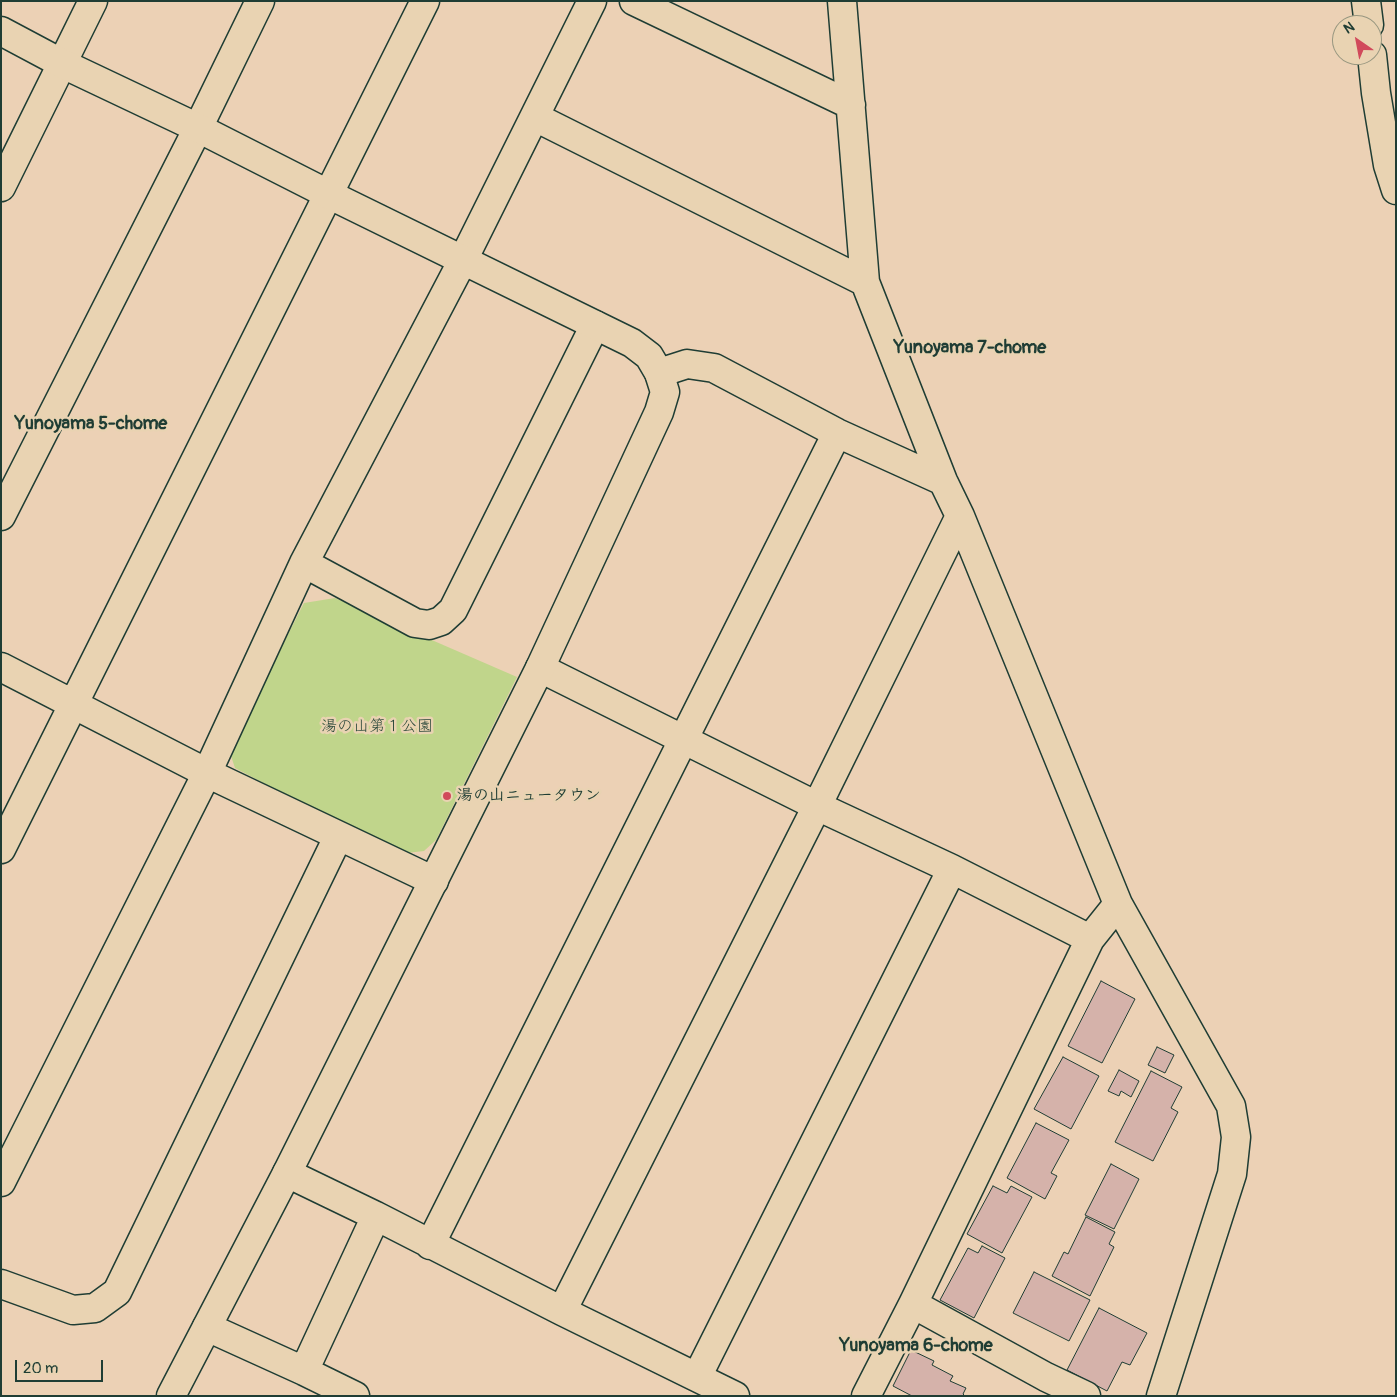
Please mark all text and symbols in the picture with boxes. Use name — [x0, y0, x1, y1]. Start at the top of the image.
north arrow — [1332, 15, 1382, 65]
text: N — [1341, 18, 1358, 38]
district label: Yunoyama 7-chome — [894, 337, 1046, 359]
district label: Yunoyama 5-chome — [15, 413, 167, 435]
park label: 湯の山第１公園 — [321, 717, 433, 737]
place label: 湯の山ニュータウン — [457, 786, 601, 806]
marker: 湯の山ニュータウン — [441, 790, 453, 802]
district label: Yunoyama 6-chome — [839, 1335, 993, 1357]
scale bar — [18, 1350, 105, 1382]
text: 20 m — [23, 1359, 58, 1378]

